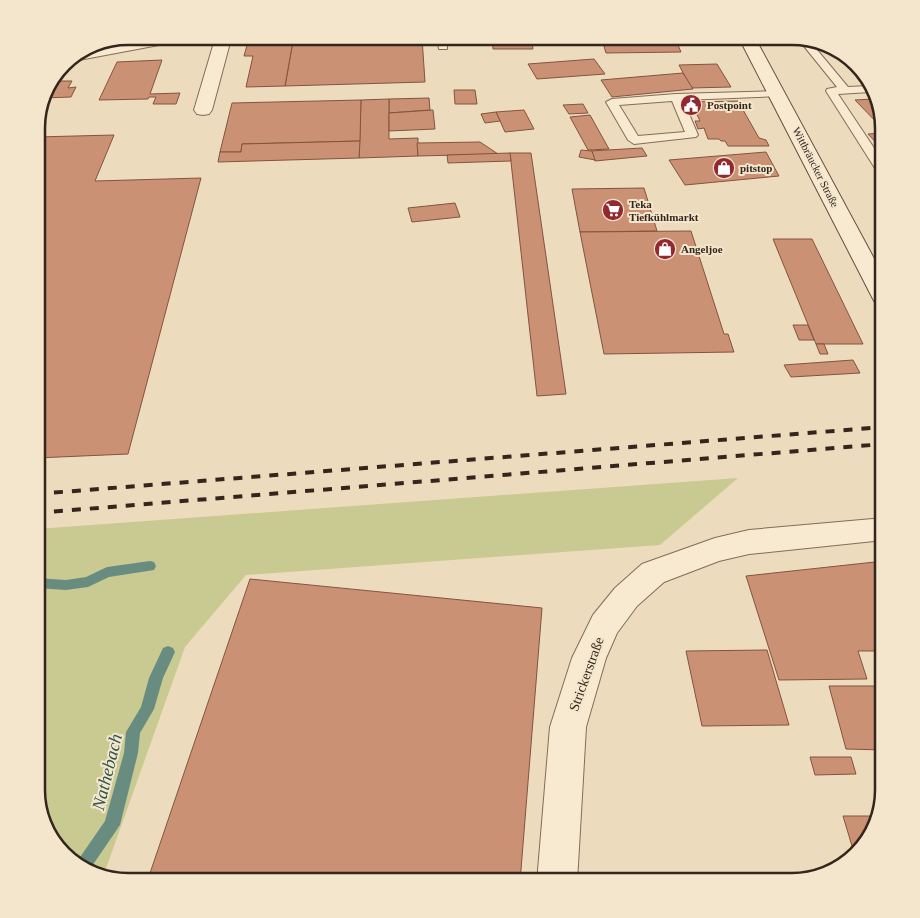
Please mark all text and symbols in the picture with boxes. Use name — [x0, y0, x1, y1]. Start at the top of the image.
public building icon: Postpoint — [679, 93, 703, 117]
place label: Postpoint — [707, 99, 752, 111]
street label: Wittbräucker Straße — [791, 125, 841, 209]
shop icon: pitstop — [712, 156, 736, 180]
place label: pitstop — [740, 162, 772, 174]
supermarket icon: Teka Tiefkühlmarkt — [601, 198, 625, 222]
place label: Teka Tiefkühlmarkt — [629, 198, 699, 223]
shop icon: Angeljoe — [653, 237, 677, 261]
place label: Angeljoe — [681, 243, 723, 255]
street label: Strickerstraße — [566, 635, 607, 713]
water label: Nathebach — [88, 732, 126, 813]

